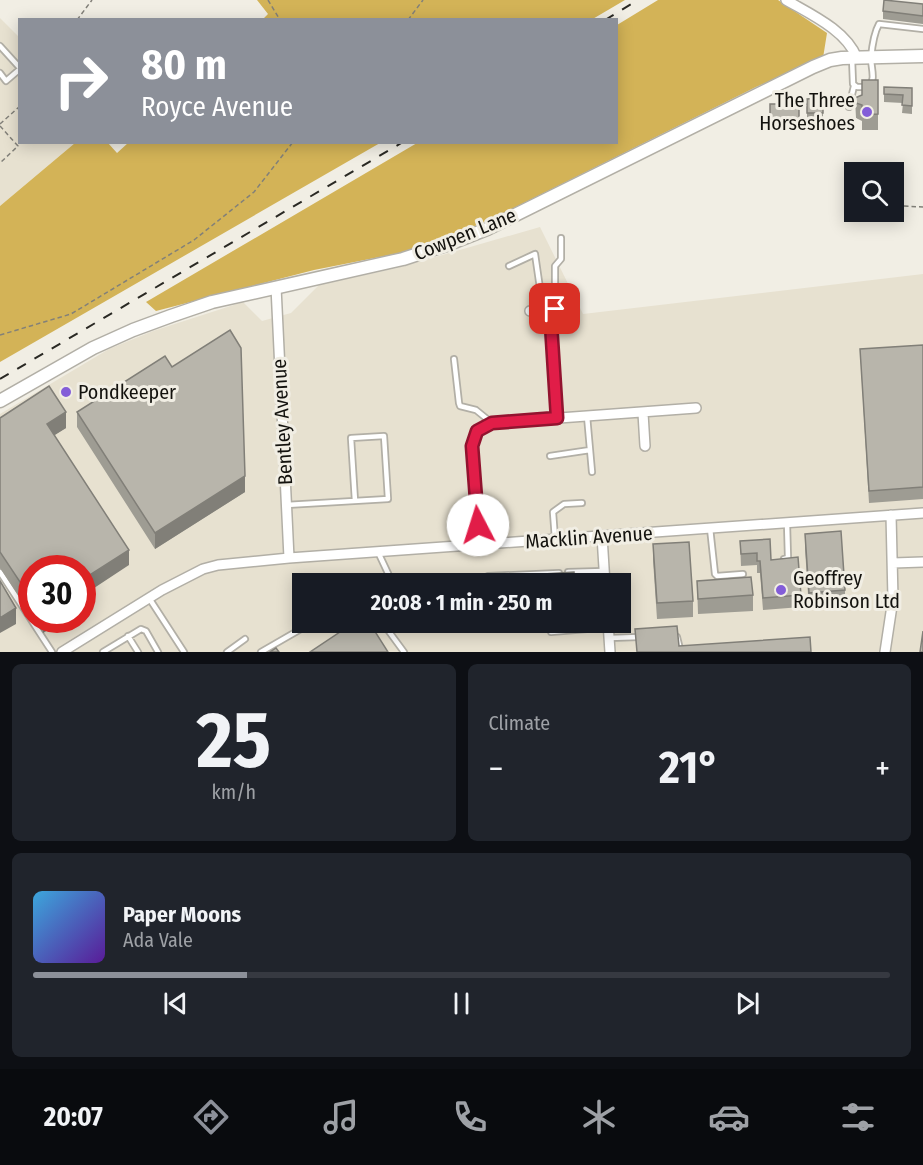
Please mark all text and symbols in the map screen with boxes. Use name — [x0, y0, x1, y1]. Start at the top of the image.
text: 80 m — [141, 40, 227, 90]
icon: right — [42, 42, 120, 120]
place label: The Three Horseshoes — [759, 88, 855, 135]
text: Royce Avenue — [141, 91, 293, 123]
marker: The Three Horseshoes — [860, 105, 874, 119]
map controls — [844, 162, 904, 222]
button: search — [844, 162, 904, 222]
street label: Cowpen Lane — [410, 203, 520, 265]
pin — [529, 283, 580, 334]
icon: arrive — [538, 292, 571, 325]
street label: Bentley Avenue — [267, 358, 297, 486]
place label: Pondkeeper — [78, 380, 176, 404]
marker: Pondkeeper — [59, 385, 73, 399]
position arrow — [446, 493, 510, 557]
street label: Macklin Avenue — [525, 521, 653, 553]
speed limit sign: 30 — [18, 555, 96, 633]
place label: Geoffrey Robinson Ltd — [793, 566, 900, 613]
marker: Geoffrey Robinson Ltd — [774, 583, 788, 597]
text: 20:08 · 1 min · 250 m — [371, 589, 552, 616]
text: 25 — [197, 694, 271, 788]
text: Climate — [489, 711, 550, 735]
text: 21° — [659, 741, 719, 795]
text: − — [489, 749, 503, 789]
text: + — [875, 749, 890, 789]
text: km/h — [211, 780, 256, 804]
text: Paper Moons — [123, 901, 241, 928]
text: Ada Vale — [123, 928, 193, 952]
icon: previous — [159, 987, 192, 1020]
icon: pause — [445, 987, 478, 1020]
icon: next — [731, 987, 764, 1020]
icon: directions — [190, 1096, 232, 1138]
icon: music — [320, 1096, 362, 1138]
icon: phone — [449, 1096, 491, 1138]
icon: climate — [578, 1096, 620, 1138]
icon: car — [708, 1096, 750, 1138]
icon: filters — [837, 1096, 879, 1138]
text: 20:07 — [44, 1101, 103, 1133]

